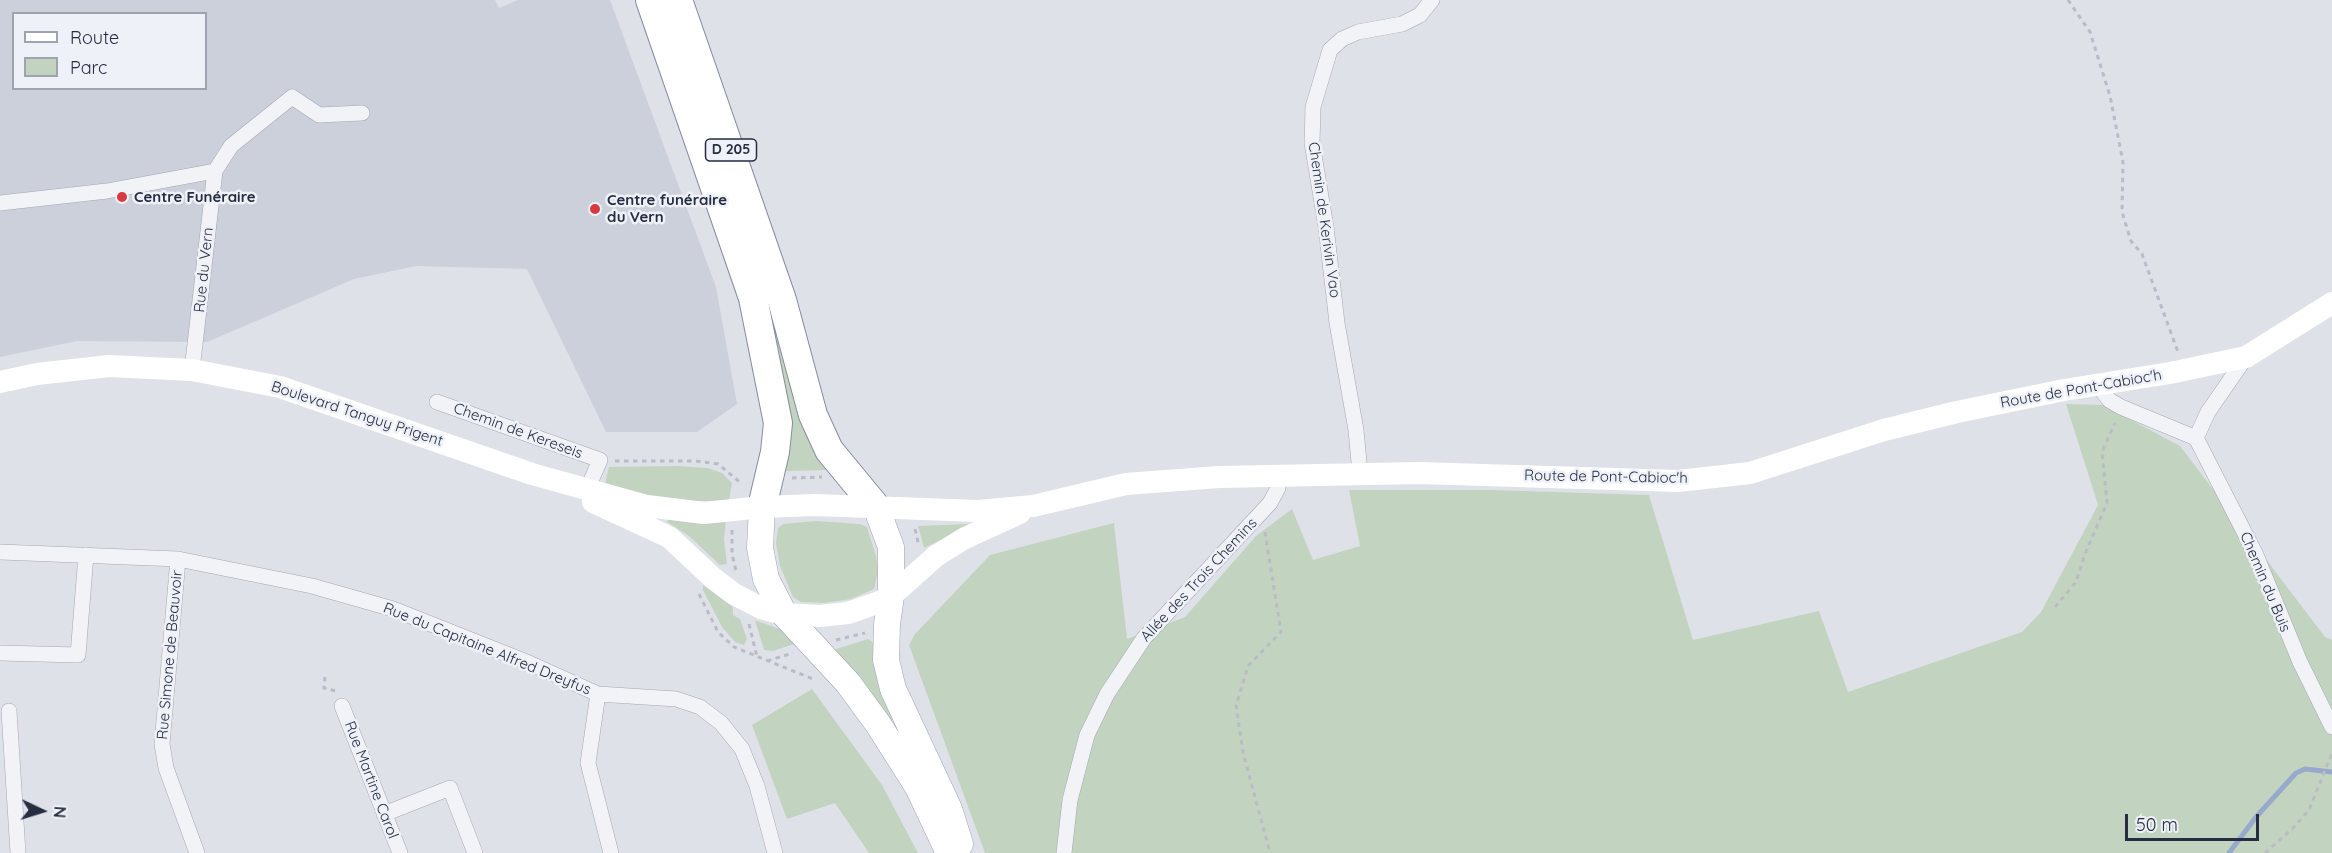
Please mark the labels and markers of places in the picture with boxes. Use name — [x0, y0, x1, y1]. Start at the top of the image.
place label: Centre Funéraire — [134, 188, 256, 206]
marker: Centre Funéraire — [115, 190, 129, 204]
place label: Centre funéraire du Vern — [607, 191, 727, 226]
marker: Centre funéraire du Vern — [588, 202, 602, 216]

